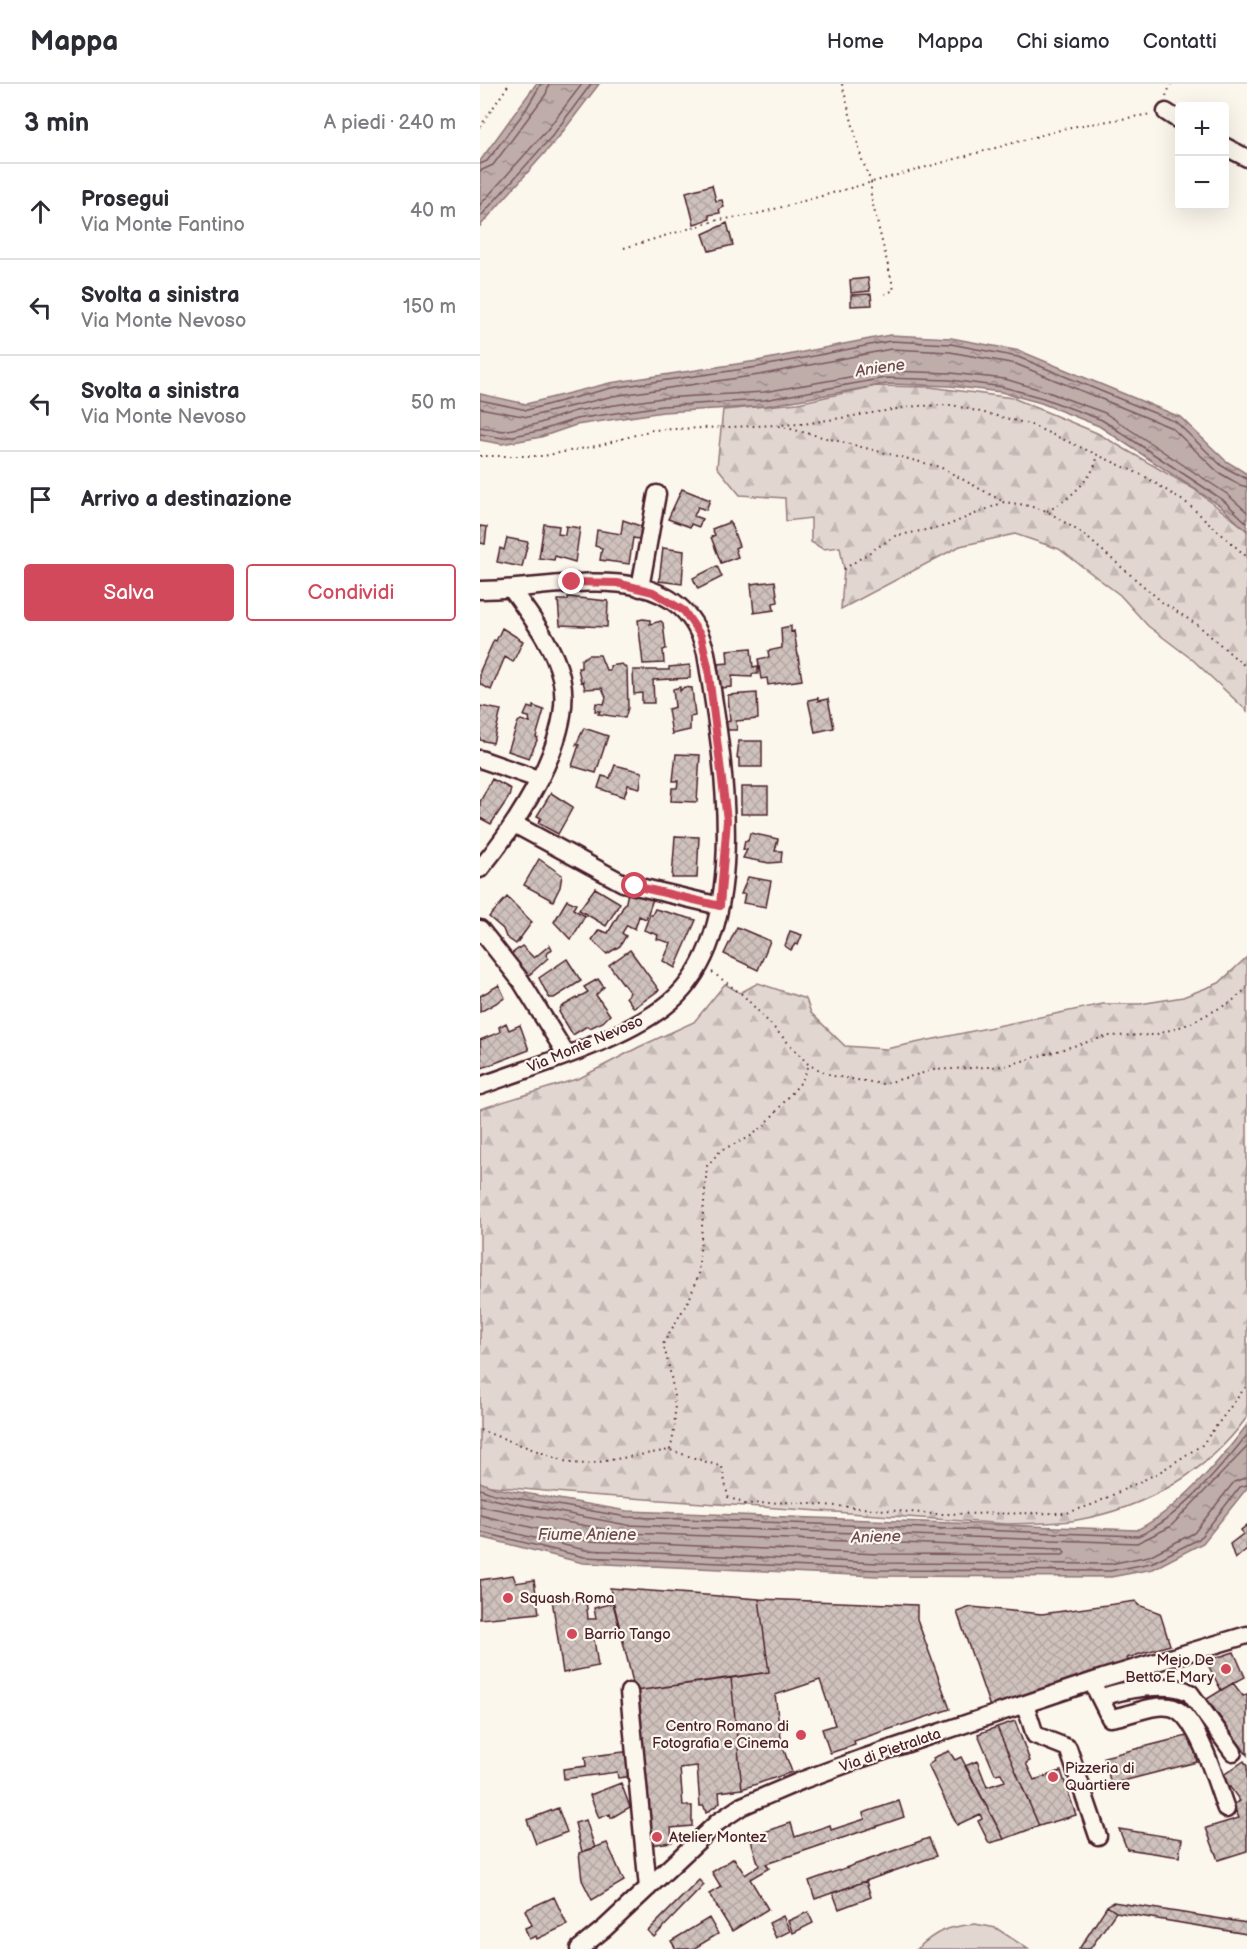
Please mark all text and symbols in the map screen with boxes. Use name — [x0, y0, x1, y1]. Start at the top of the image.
text: Mappa — [30, 25, 118, 58]
text: Home — [827, 29, 884, 54]
text: Mappa — [917, 29, 983, 54]
text: Chi siamo — [1016, 29, 1110, 54]
text: Contatti — [1143, 29, 1217, 54]
map controls — [1175, 102, 1229, 210]
button: + — [1175, 102, 1229, 156]
text: 3 min — [24, 108, 89, 139]
text: A piedi · 240 m — [324, 111, 456, 135]
button: − — [1175, 156, 1229, 210]
text: Prosegui — [81, 186, 169, 213]
icon: ahead — [24, 195, 57, 228]
text: 40 m — [410, 199, 456, 223]
text: Via Monte Fantino — [81, 213, 245, 237]
text: Svolta a sinistra — [81, 282, 240, 309]
icon: left — [24, 291, 57, 324]
text: 150 m — [403, 295, 456, 319]
text: Via Monte Nevoso — [81, 309, 246, 333]
water label: Aniene — [853, 356, 906, 381]
text: Svolta a sinistra — [81, 378, 240, 405]
icon: left — [24, 387, 57, 420]
text: 50 m — [411, 391, 456, 415]
text: Via Monte Nevoso — [81, 405, 246, 429]
icon: arrive — [24, 483, 57, 516]
text: Arrivo a destinazione — [81, 486, 292, 513]
button: Salva — [24, 564, 234, 621]
button: Condividi — [246, 564, 456, 621]
route end — [558, 568, 584, 594]
route start — [621, 872, 647, 898]
street label: Via Monte Nevoso — [524, 1011, 646, 1077]
water label: Fiume Aniene — [538, 1526, 636, 1545]
water label: Aniene — [850, 1527, 901, 1548]
place label: Squash Roma — [520, 1589, 615, 1608]
marker: Squash Roma — [501, 1591, 515, 1605]
place label: Barrio Tango — [584, 1625, 671, 1644]
marker: Barrio Tango — [565, 1627, 579, 1641]
place label: Mejo De Betto E Mary — [1125, 1651, 1214, 1687]
marker: Mejo De Betto E Mary — [1219, 1662, 1233, 1676]
place label: Centro Romano di Fotografia e Cinema — [652, 1717, 789, 1753]
street label: Via di Pietralata — [837, 1724, 943, 1777]
marker: Centro Romano di Fotografia e Cinema — [794, 1728, 808, 1742]
place label: Pizzeria di Quartiere — [1065, 1759, 1135, 1795]
marker: Pizzeria di Quartiere — [1046, 1770, 1060, 1784]
place label: Atelier Montez — [669, 1828, 767, 1847]
marker: Atelier Montez — [650, 1830, 664, 1844]

